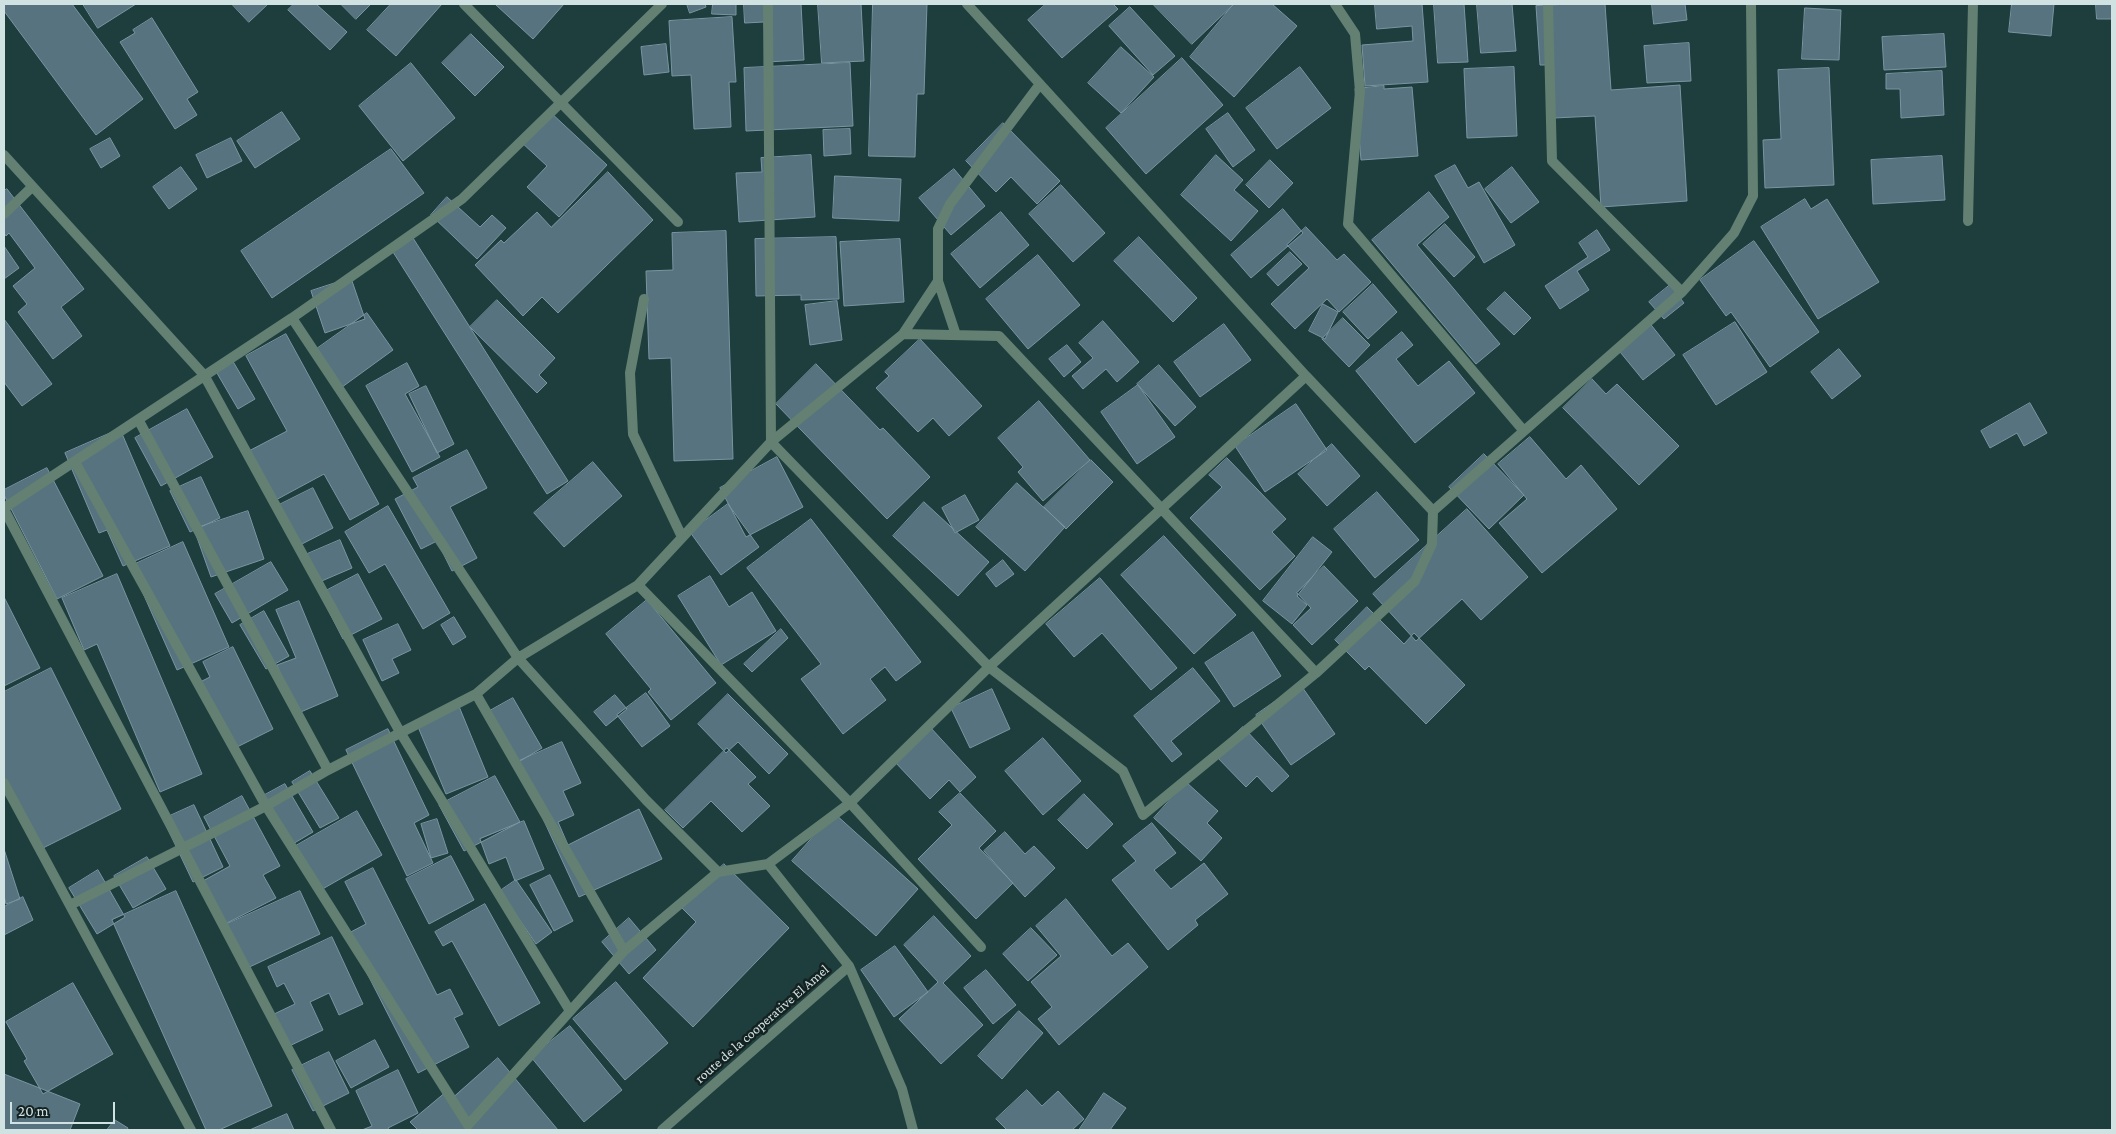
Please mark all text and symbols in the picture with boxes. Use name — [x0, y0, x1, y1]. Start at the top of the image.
street label: route de la cooperative El Amel — [692, 961, 832, 1087]
scale bar — [12, 1092, 118, 1124]
text: 20 m — [18, 1103, 49, 1119]

